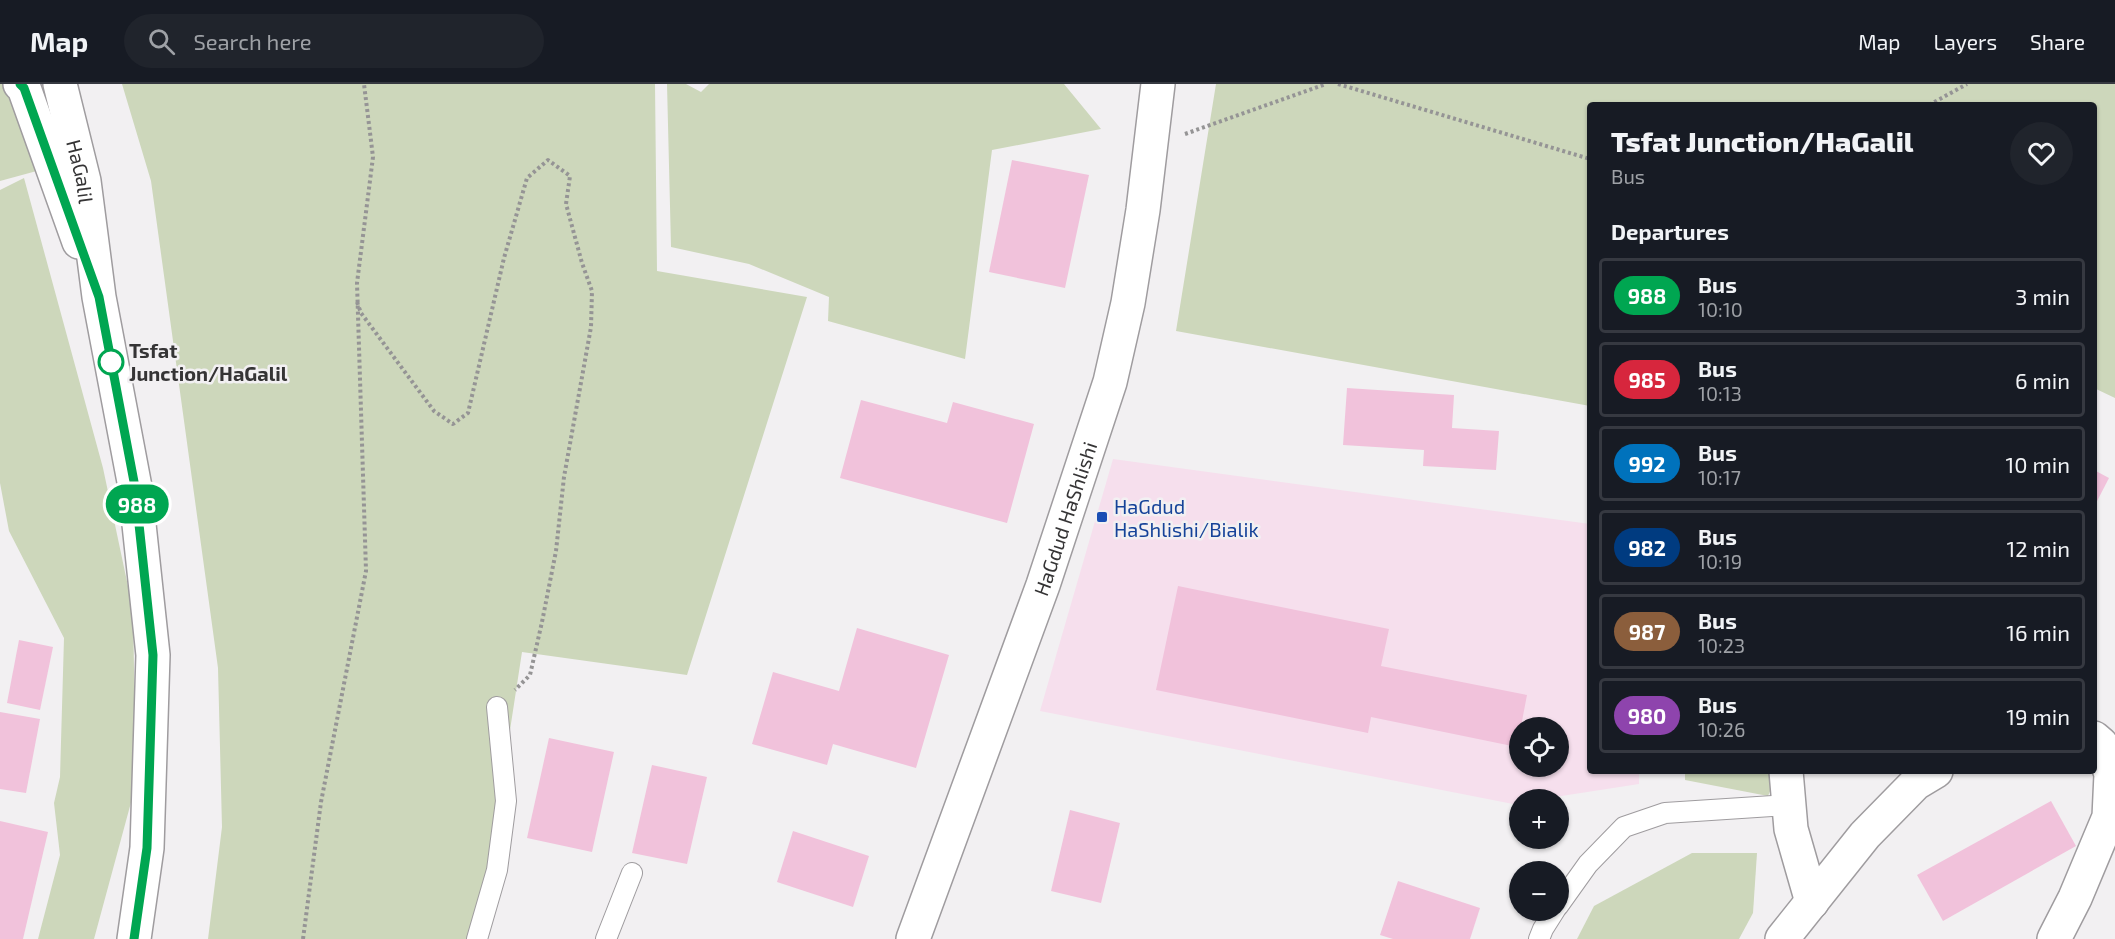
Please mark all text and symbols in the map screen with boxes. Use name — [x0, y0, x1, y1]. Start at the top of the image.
search box — [124, 14, 544, 68]
text: Map — [30, 24, 88, 58]
icon: search — [145, 25, 178, 58]
text: Search here — [193, 28, 312, 54]
text: Map — [1858, 29, 1900, 54]
text: Layers — [1933, 29, 1997, 54]
text: Share — [2030, 29, 2085, 54]
button: heart — [2010, 122, 2073, 185]
text: Tsfat Junction/HaGalil — [1611, 124, 1913, 158]
street label: HaGalil — [62, 137, 99, 205]
text: Bus — [1611, 164, 1645, 188]
text: Departures — [1611, 218, 1729, 244]
text: Bus — [1698, 271, 1737, 297]
text: 988 — [1628, 283, 1666, 308]
text: 3 min — [2015, 283, 2070, 309]
text: 10:10 — [1698, 297, 1743, 321]
place label: Tsfat Junction/HaGalil — [129, 338, 288, 385]
marker: Tsfat Junction/HaGalil — [98, 349, 124, 375]
text: Bus — [1698, 355, 1737, 381]
text: 985 — [1628, 367, 1666, 392]
text: 6 min — [2015, 367, 2070, 393]
text: 10:13 — [1698, 381, 1742, 405]
street label: HaGdud HaShlishi — [1028, 439, 1101, 599]
text: Bus — [1698, 439, 1737, 465]
text: 992 — [1629, 451, 1665, 476]
text: 10 min — [2006, 451, 2070, 477]
text: 10:17 — [1698, 465, 1741, 489]
line badge: 988 — [102, 484, 172, 524]
text: 988 — [118, 492, 156, 517]
place label: HaGdud HaShlishi/Bialik — [1114, 494, 1259, 541]
marker: HaGdud HaShlishi/Bialik — [1095, 510, 1109, 524]
text: Bus — [1698, 523, 1737, 549]
text: 982 — [1628, 535, 1666, 560]
text: 12 min — [2006, 535, 2070, 561]
text: 10:19 — [1698, 549, 1742, 573]
text: Bus — [1698, 607, 1737, 633]
text: 987 — [1629, 619, 1665, 644]
text: 16 min — [2006, 619, 2070, 645]
text: 10:23 — [1698, 633, 1745, 657]
text: Bus — [1698, 691, 1737, 717]
text: 980 — [1628, 703, 1666, 728]
text: 19 min — [2006, 703, 2070, 729]
map controls — [1509, 717, 1569, 921]
button: locate — [1509, 717, 1569, 777]
text: 10:26 — [1698, 717, 1745, 741]
button: + — [1509, 789, 1569, 849]
button: − — [1509, 861, 1569, 921]

